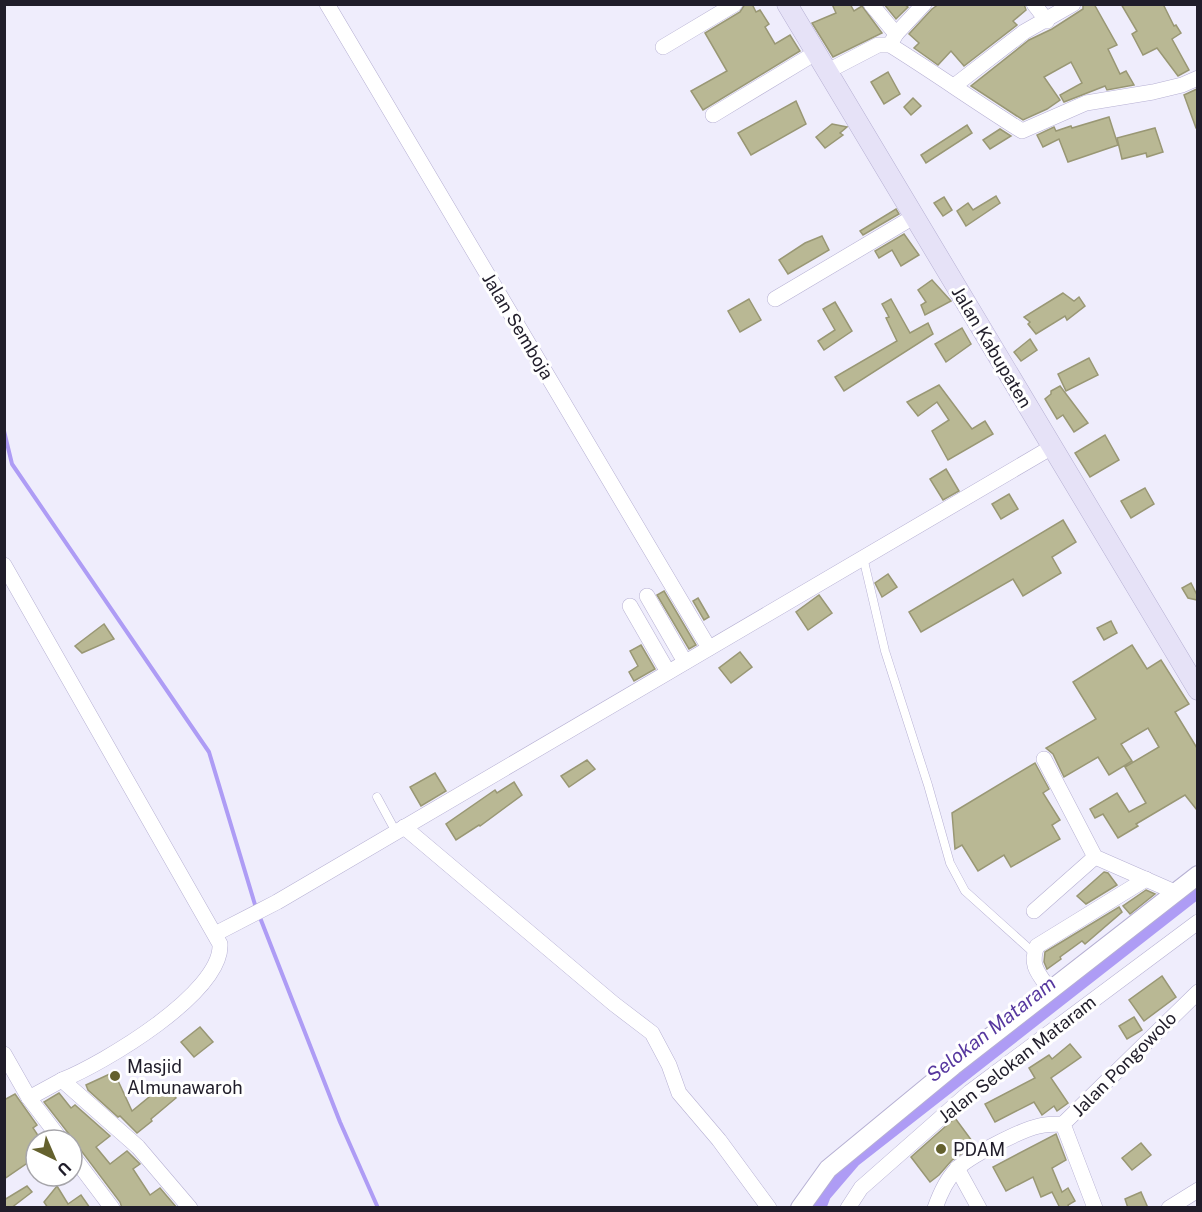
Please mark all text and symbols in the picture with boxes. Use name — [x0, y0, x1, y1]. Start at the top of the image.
street label: Jalan Semboja — [478, 269, 558, 383]
street label: Jalan Kabupaten — [947, 282, 1037, 412]
water label: Selokan Mataram — [922, 971, 1060, 1087]
street label: Jalan Selokan Mataram — [934, 991, 1100, 1127]
street label: Jalan Pongowolo — [1067, 1007, 1181, 1121]
place label: Masjid Almunawaroh — [127, 1056, 243, 1098]
marker: Masjid Almunawaroh — [108, 1069, 122, 1083]
north arrow — [24, 1128, 84, 1188]
place label: PDAM — [953, 1139, 1005, 1160]
marker: PDAM — [934, 1142, 948, 1156]
text: U — [53, 1158, 75, 1179]

